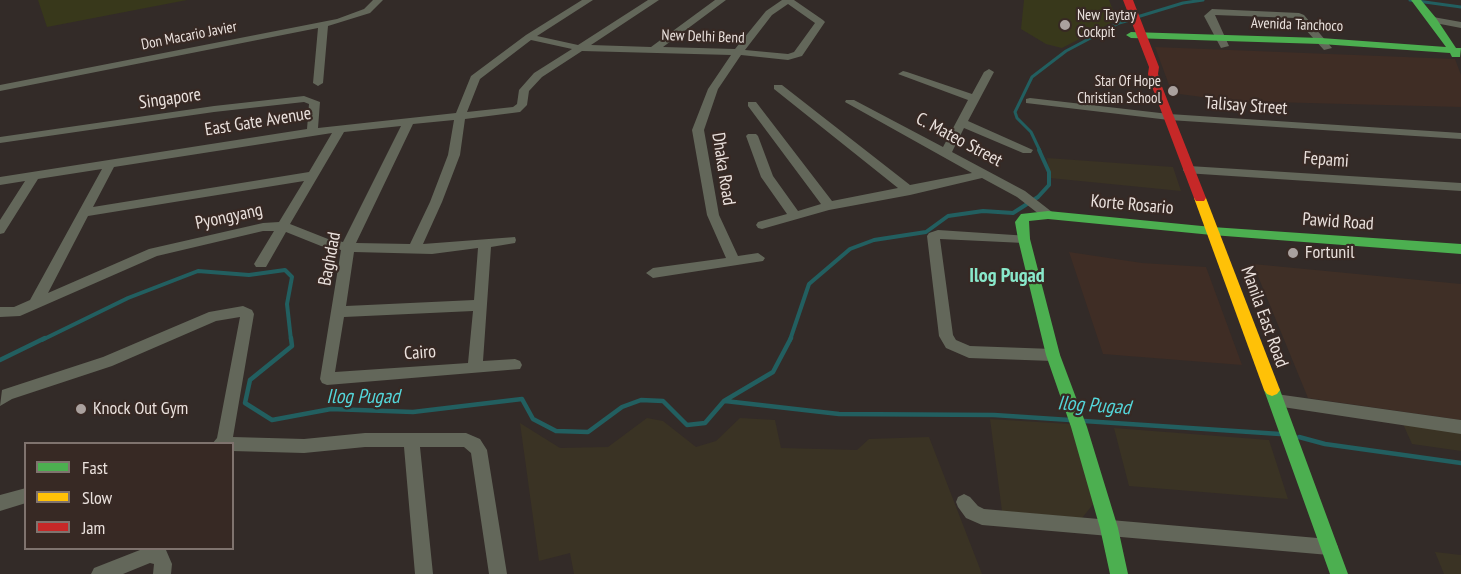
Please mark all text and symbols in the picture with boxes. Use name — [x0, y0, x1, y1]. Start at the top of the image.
place label: New Taytay Cockpit — [1077, 7, 1136, 42]
street label: Avenida Tanchoco — [1251, 14, 1343, 36]
street label: Don Macario Javier — [140, 18, 238, 54]
marker: New Taytay Cockpit — [1058, 18, 1072, 32]
street label: New Delhi Bend — [661, 27, 745, 47]
place label: Star Of Hope Christian School — [1077, 73, 1161, 108]
street label: Singapore — [138, 84, 202, 114]
marker: Star Of Hope Christian School — [1166, 84, 1180, 98]
street label: Talisay Street — [1204, 92, 1288, 120]
street label: East Gate Avenue — [203, 103, 313, 141]
street label: C. Mateo Street — [912, 108, 1006, 172]
street label: Dhaka Road — [707, 131, 739, 207]
street label: Fepami — [1303, 148, 1349, 172]
street label: Korte Rosario — [1090, 191, 1174, 219]
street label: Pyongyang — [194, 199, 264, 235]
street label: Pawid Road — [1301, 209, 1375, 235]
street label: Baghdad — [314, 230, 346, 288]
place label: Fortunil — [1305, 242, 1354, 264]
marker: Fortunil — [1286, 246, 1300, 260]
street label: Manila East Road — [1236, 263, 1292, 371]
district label: Ilog Pugad — [969, 264, 1045, 288]
street label: Cairo — [403, 341, 437, 365]
water label: Ilog Pugad — [326, 385, 400, 409]
water label: Ilog Pugad — [1057, 391, 1131, 421]
place label: Knock Out Gym — [93, 398, 188, 420]
marker: Knock Out Gym — [74, 402, 88, 416]
legend — [24, 442, 234, 550]
text: Fast — [82, 456, 108, 479]
text: Slow — [82, 486, 112, 509]
text: Jam — [82, 516, 105, 539]

